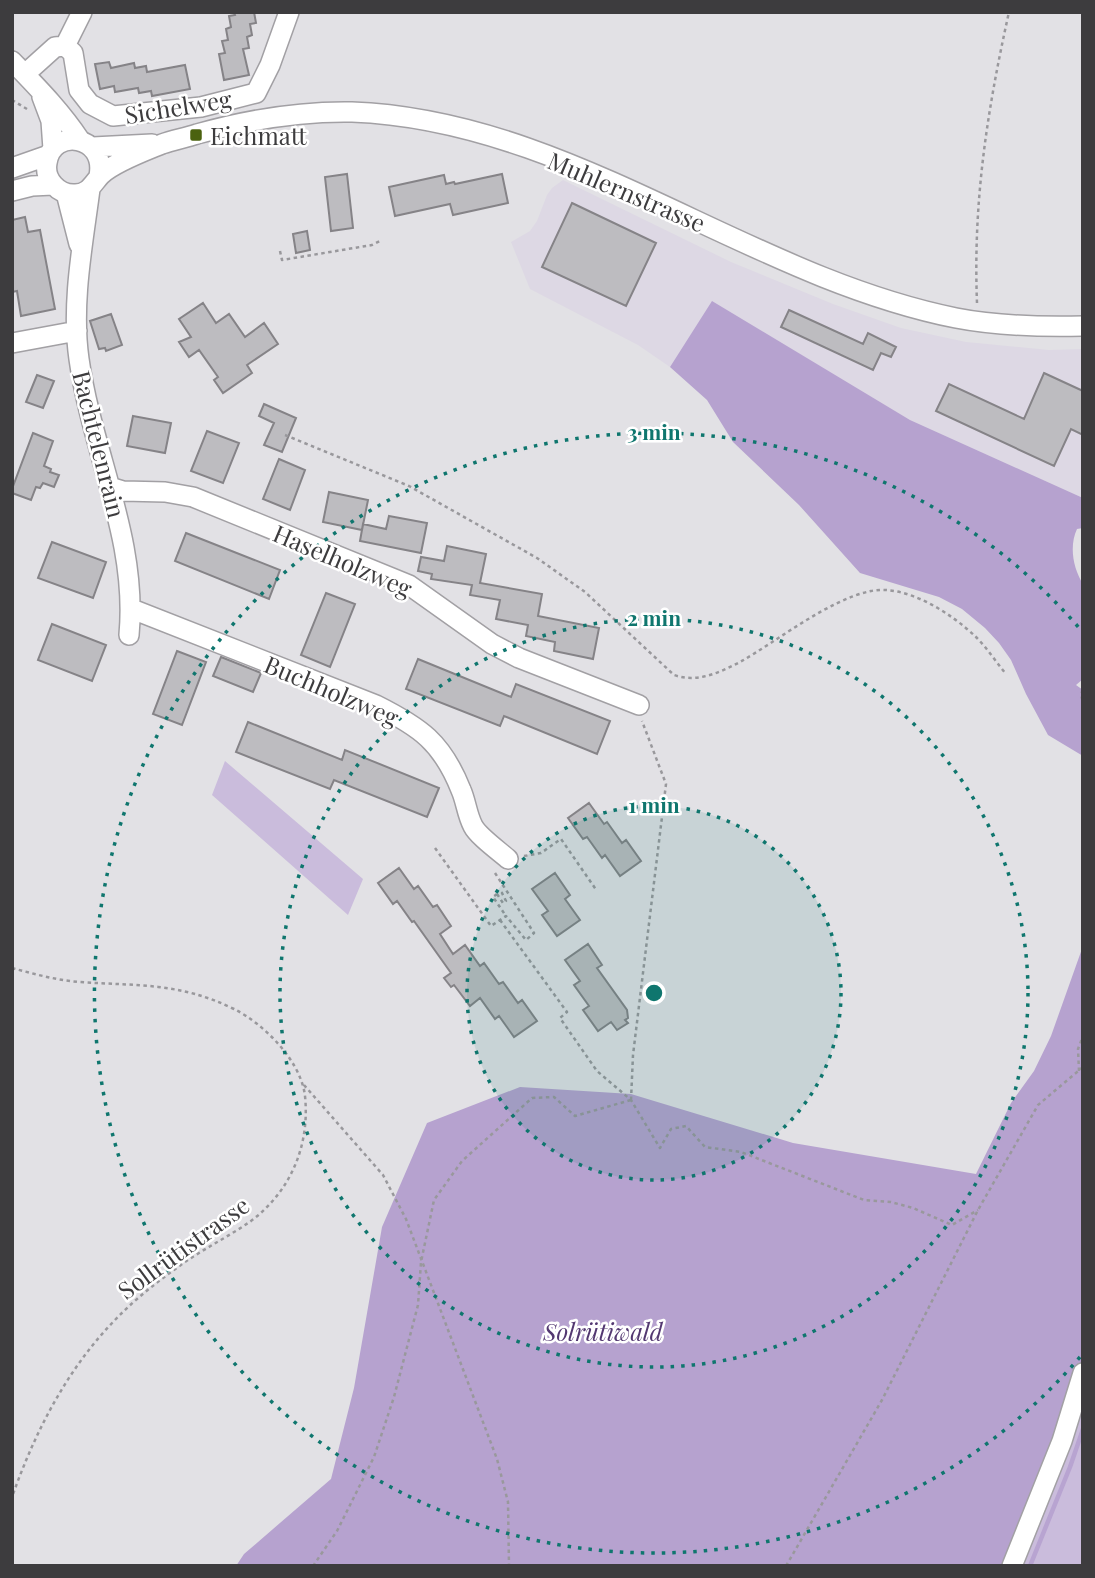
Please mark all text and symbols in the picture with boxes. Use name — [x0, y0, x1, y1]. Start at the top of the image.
street label: Sichelweg — [122, 82, 234, 130]
place label: Eichmatt — [210, 119, 307, 151]
marker: Eichmatt — [188, 127, 204, 143]
street label: Muhlernstrasse — [543, 143, 711, 239]
street label: Bachtelenrain — [66, 367, 134, 521]
text: 3 min — [627, 417, 681, 445]
street label: Haselholzweg — [269, 516, 418, 604]
text: 2 min — [627, 603, 681, 631]
street label: Buchholzweg — [260, 647, 404, 733]
text: 1 min — [628, 790, 680, 818]
centre of rings — [642, 981, 666, 1005]
street label: Sollrütistrasse — [111, 1188, 255, 1306]
park label: Solrütiwald — [542, 1315, 664, 1347]

